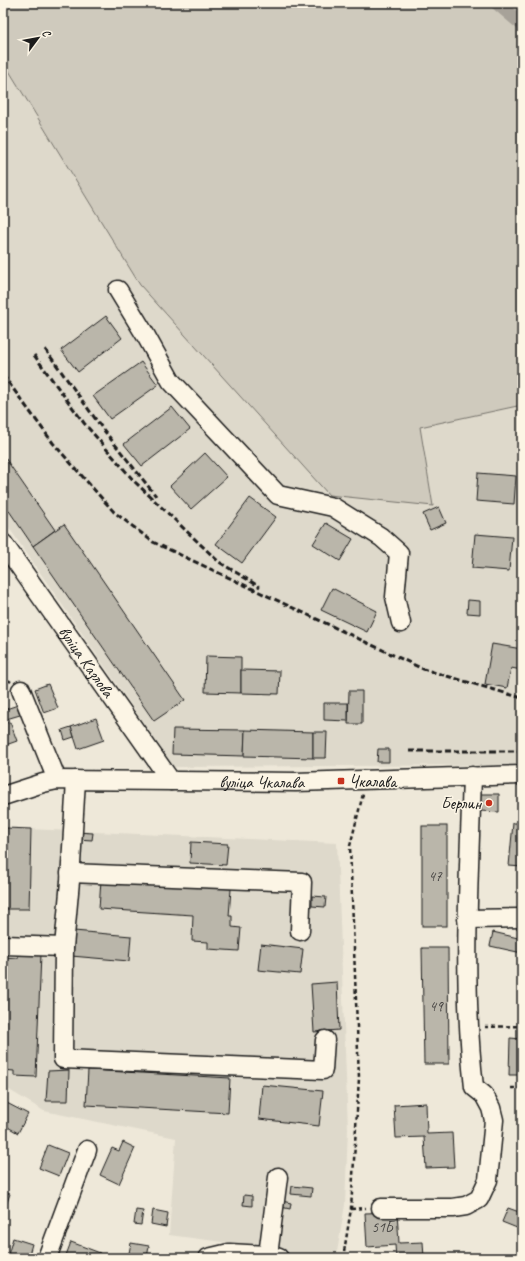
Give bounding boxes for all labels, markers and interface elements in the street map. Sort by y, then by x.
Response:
north arrow [18,18,58,58]
text: С [39,27,55,40]
street label: вуліца Казлова [54,622,119,703]
street label: вуліца Чкалава [219,771,306,793]
place label: Чкалава [349,771,398,792]
marker: Чкалава [336,776,346,786]
place label: Берлин [441,793,483,814]
marker: Берлин [484,798,494,808]
house number: 47 [428,867,443,886]
house number: 49 [429,997,444,1016]
house number: 51Б [371,1218,395,1237]

